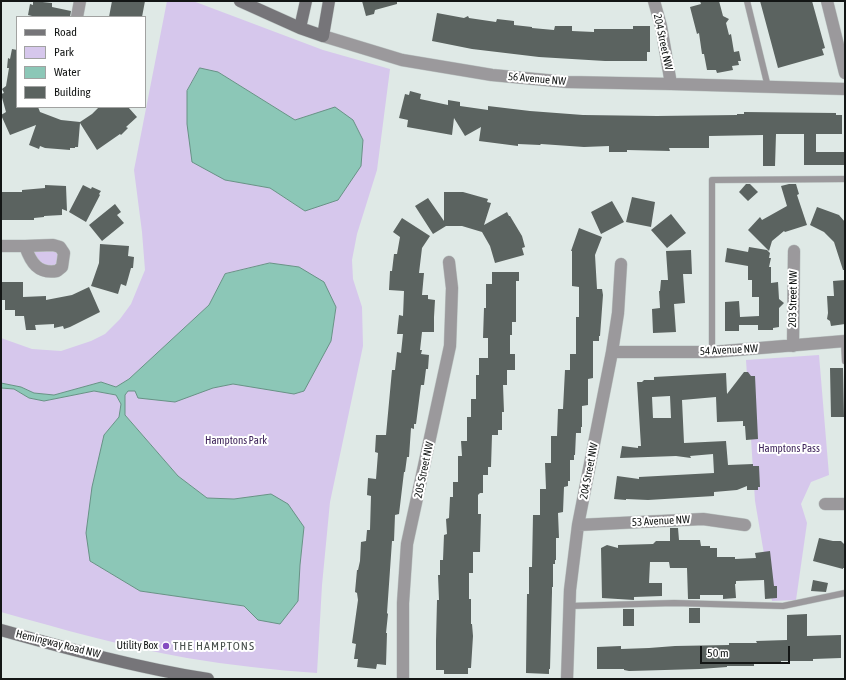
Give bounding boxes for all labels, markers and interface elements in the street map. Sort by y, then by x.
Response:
street label: 204 Street NW [651,13,675,71]
legend [16,16,146,108]
text: Road [54,25,77,39]
text: Park [54,45,74,59]
text: Water [54,65,80,79]
street label: 56 Avenue NW [507,70,567,88]
text: Building [54,85,91,99]
street label: 203 Street NW [786,270,800,328]
street label: 54 Avenue NW [700,342,758,358]
park label: Hamptons Park [205,434,267,448]
street label: 205 Street NW [412,441,436,499]
street label: 204 Street NW [577,442,601,500]
park label: Hamptons Pass [758,442,820,456]
street label: 53 Avenue NW [632,513,690,529]
street label: Hemingway Road NW [14,627,102,661]
scale bar [702,638,792,664]
place label: Utility Box [116,639,158,653]
district label: THE HAMPTONS [173,639,255,653]
marker: Utility Box [161,641,171,651]
text: 50 m [707,646,729,660]

